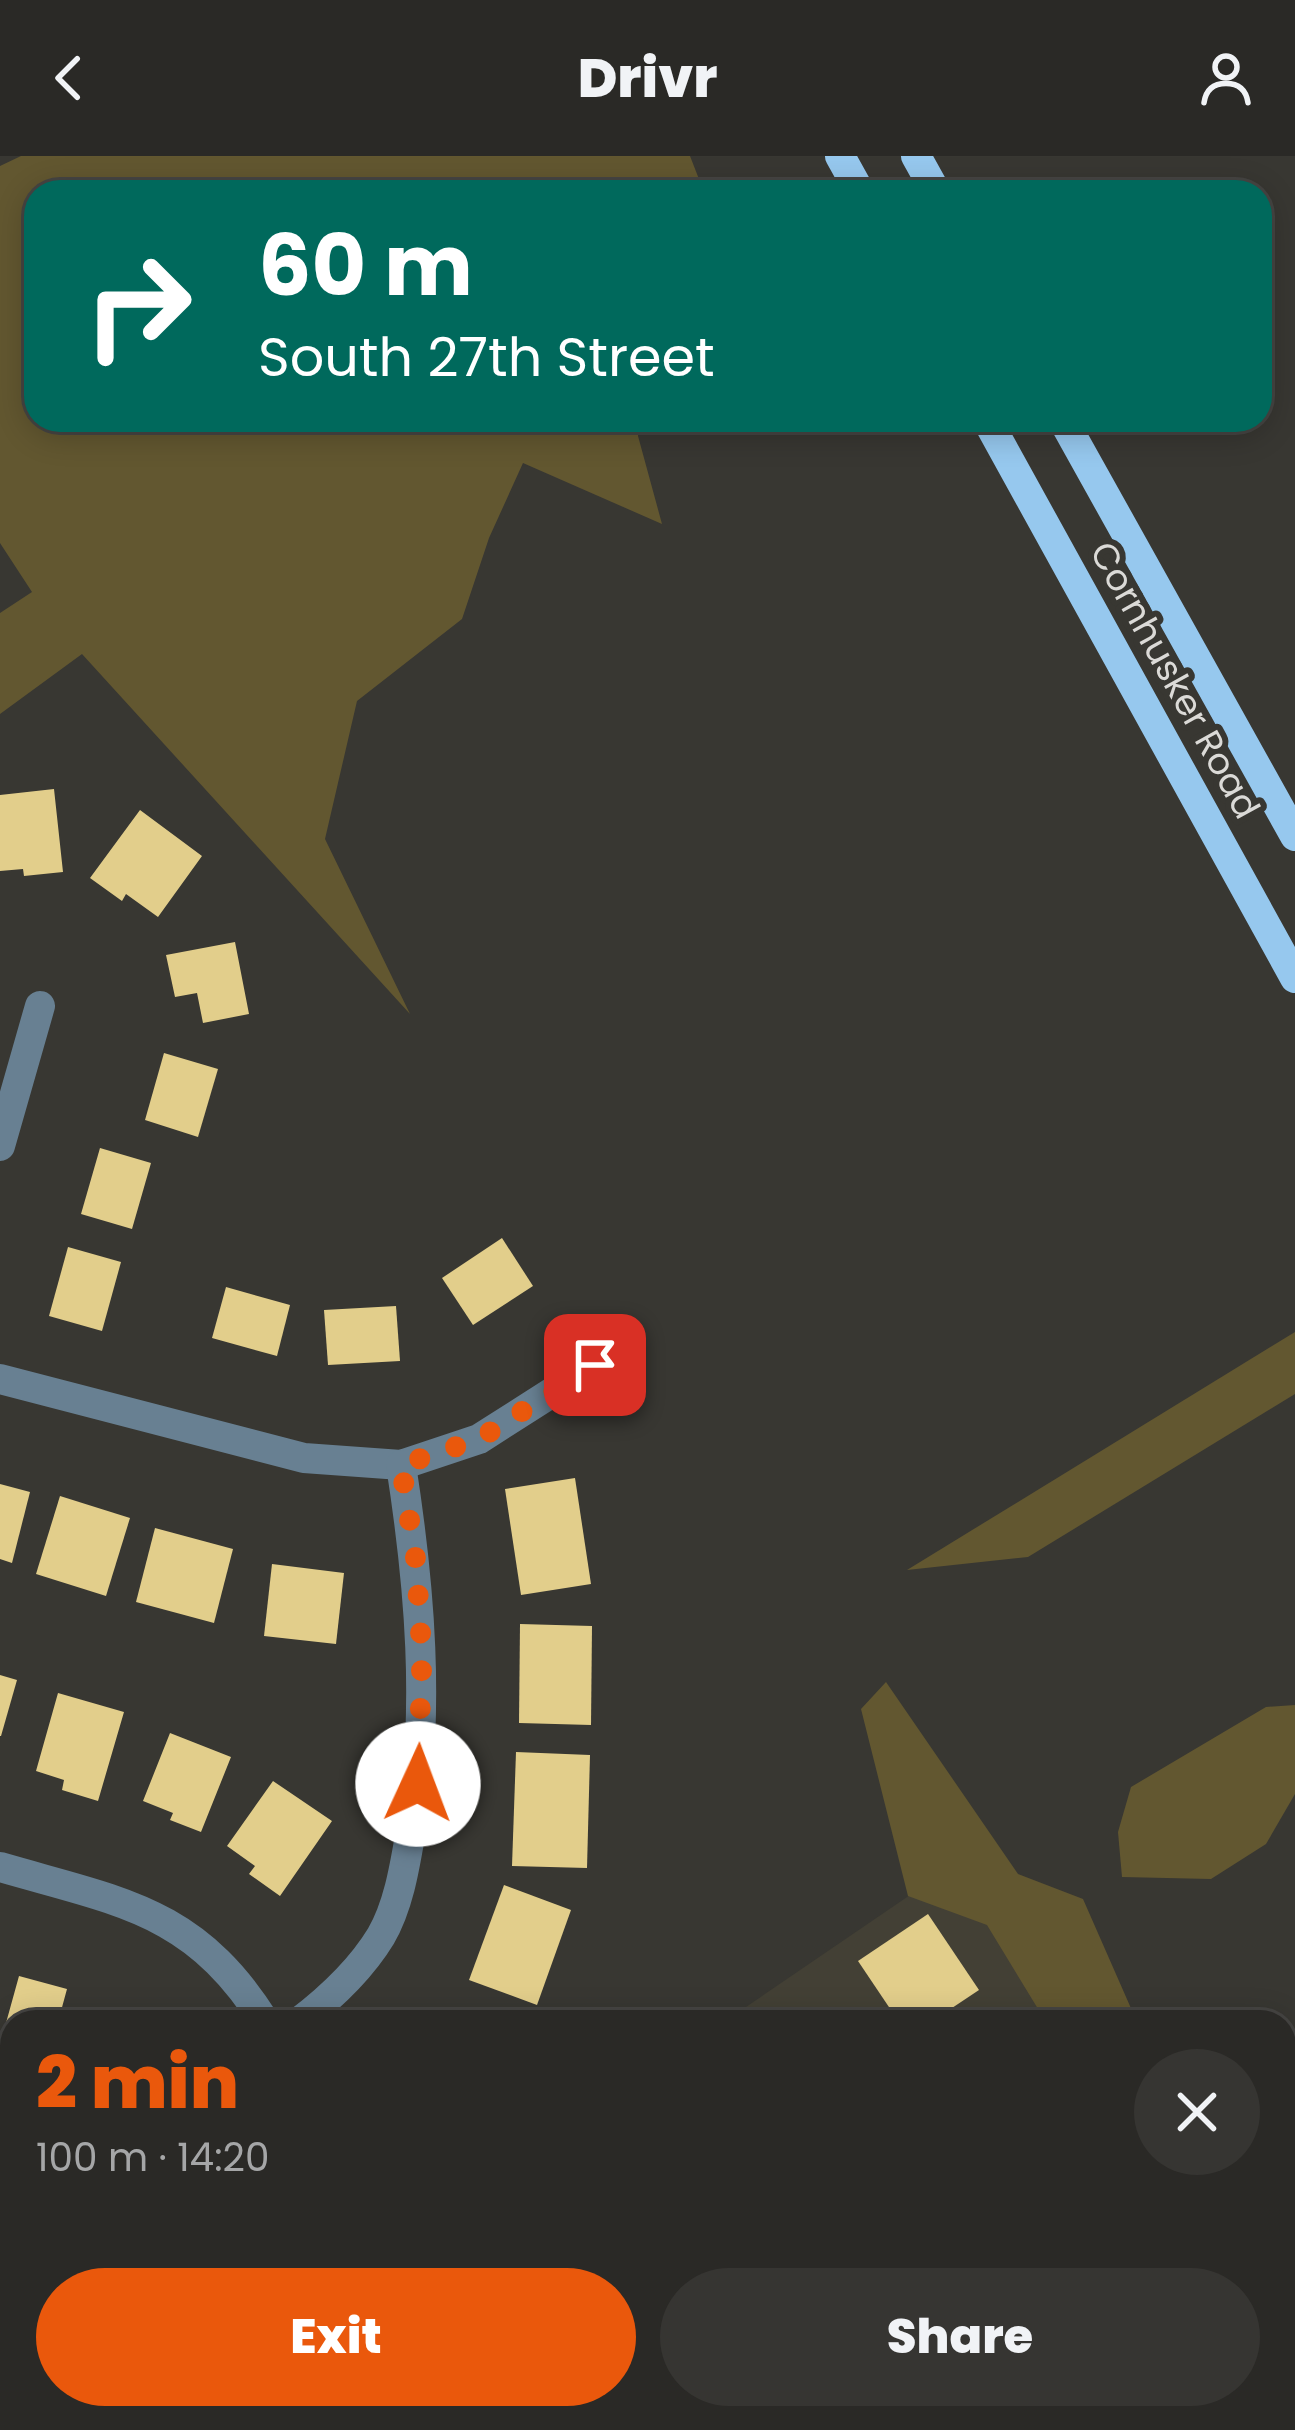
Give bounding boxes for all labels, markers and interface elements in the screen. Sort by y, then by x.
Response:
text: Drivr [578,40,717,116]
icon: back [36,45,102,111]
icon: person [1193,45,1259,111]
text: 60 m [258,207,473,324]
icon: right [60,228,216,384]
text: South 27th Street [258,319,715,395]
street label: Cornhusker Road [1078,532,1272,828]
pin [544,1314,646,1416]
icon: arrive [562,1332,628,1398]
position arrow [355,1721,481,1847]
text: 2 min [36,2032,239,2133]
button: close [1134,2049,1260,2175]
text: 100 m · 14:20 [36,2130,269,2185]
button: Exit [36,2268,636,2406]
button: Share [660,2268,1260,2406]

